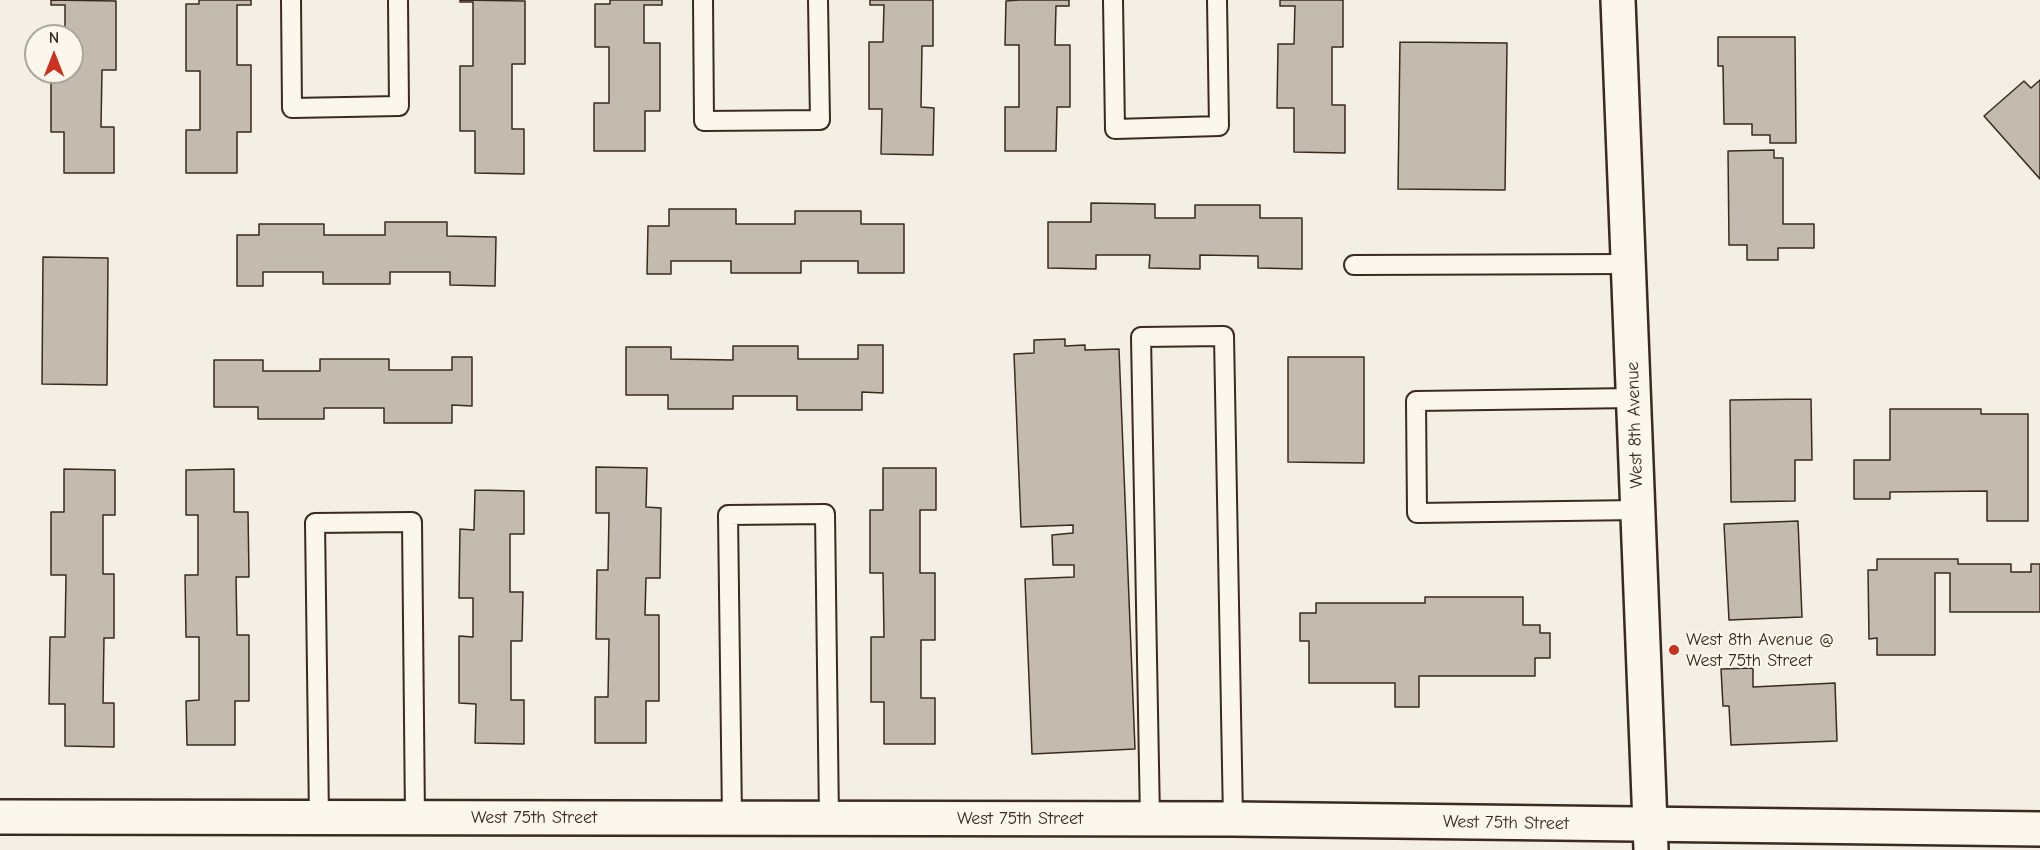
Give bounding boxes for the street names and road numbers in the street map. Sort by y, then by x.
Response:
street label: West 8th Avenue [1622,361,1648,489]
street label: West 75th Street [471,807,597,829]
street label: West 75th Street [957,808,1083,830]
street label: West 75th Street [1443,811,1569,835]

